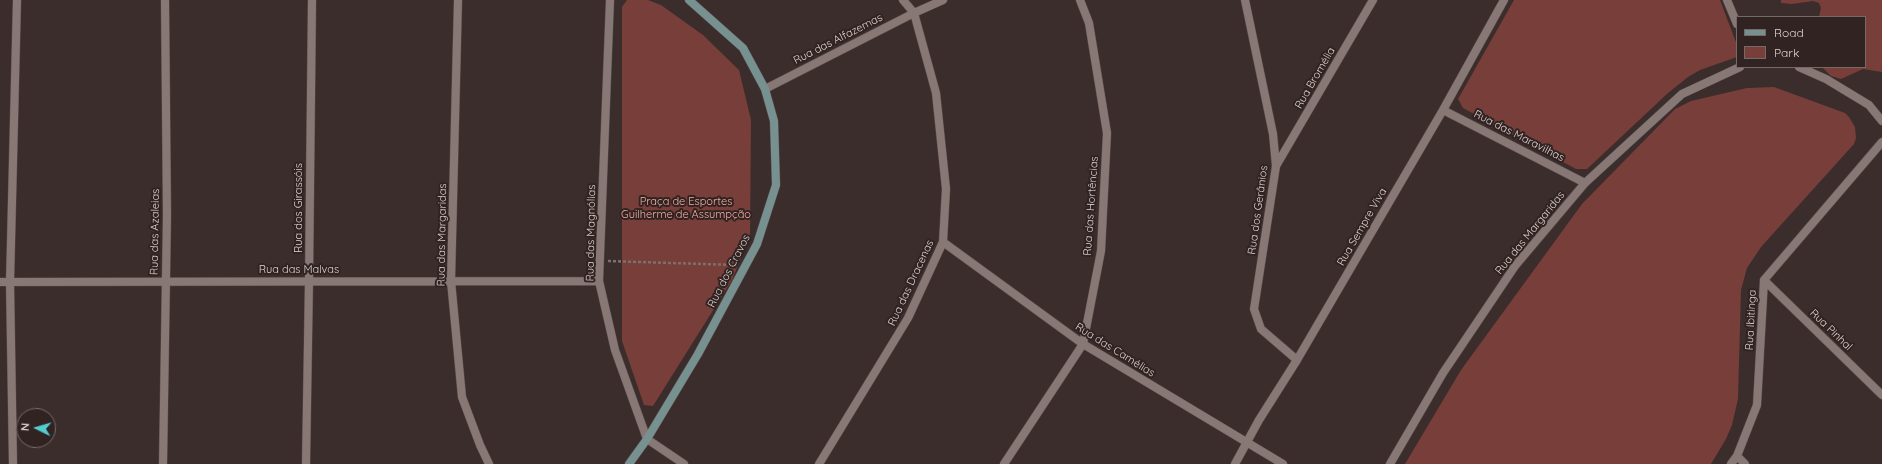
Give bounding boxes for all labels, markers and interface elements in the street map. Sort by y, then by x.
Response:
street label: Rua das Alfazemas [791,11,885,67]
legend [1736,16,1866,68]
text: Road [1774,25,1804,40]
street label: Rua Bromélia [1292,45,1338,111]
text: Park [1774,45,1799,60]
street label: Rua das Maravilhas [1472,107,1566,165]
street label: Rua das Hortências [1081,156,1101,256]
street label: Rua dos Girassóis [292,163,306,253]
street label: Rua dos Gerânios [1245,165,1271,255]
street label: Rua das Margaridas [435,183,449,287]
street label: Rua das Magnólias [584,184,598,282]
street label: Rua Sempre Viva [1334,186,1390,268]
street label: Rua das Azaleias [148,189,162,275]
street label: Rua das Margaridas [1492,189,1568,277]
park label: Praça de Esportes Guilherme de Assumpção [621,195,751,221]
street label: Rua dos Cravos [705,232,753,310]
street label: Rua das Dracenas [885,238,937,328]
street label: Rua das Malvas [259,263,339,277]
street label: Rua Ibitinga [1743,289,1759,351]
street label: Rua Pinhal [1807,307,1855,353]
street label: Rua das Camélias [1073,320,1157,380]
north arrow [16,408,56,448]
text: N [18,422,32,432]

